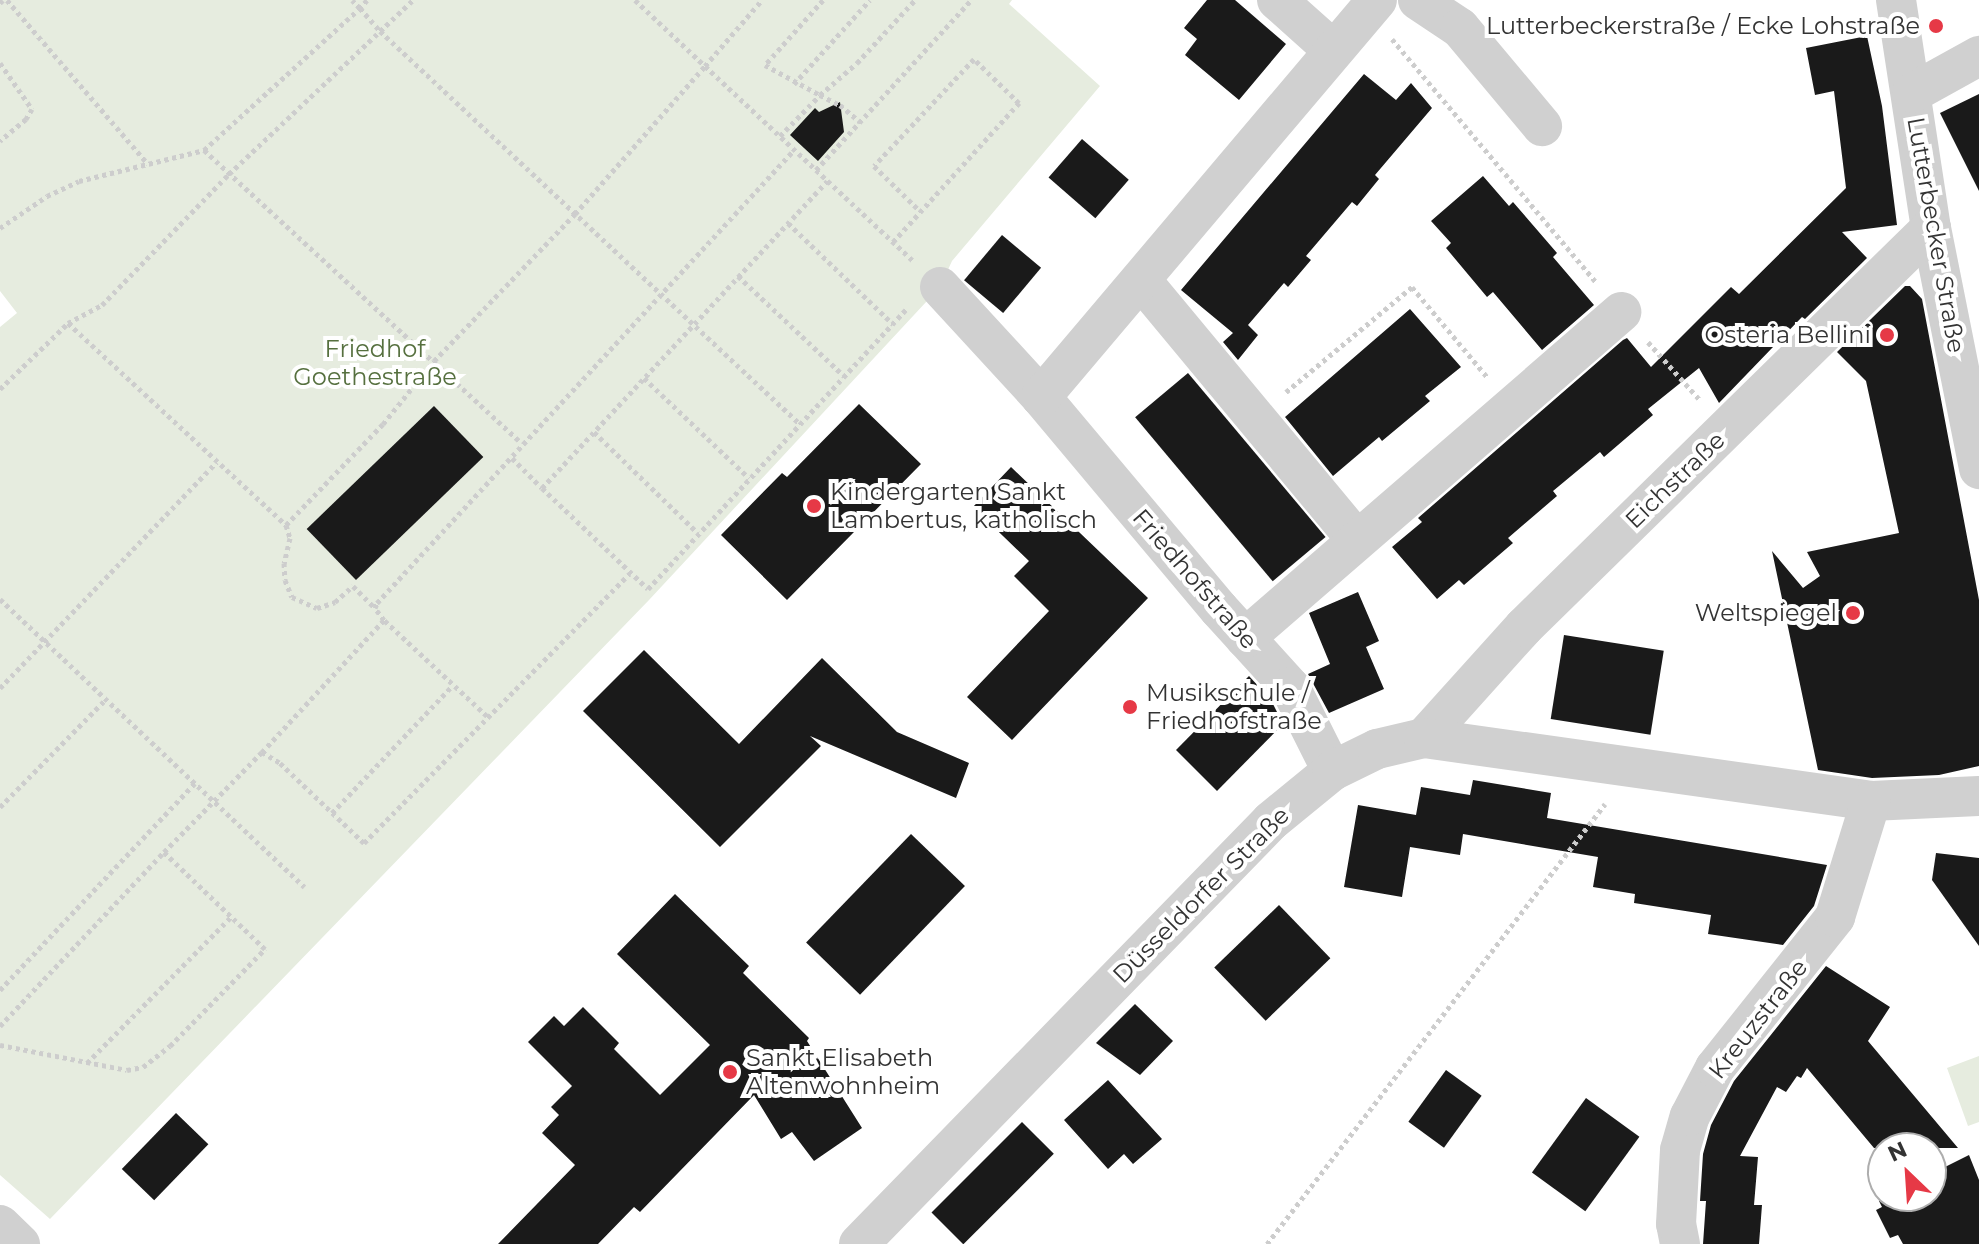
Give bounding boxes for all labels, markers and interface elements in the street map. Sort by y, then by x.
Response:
place label: Lutterbeckerstraße / Ecke Lohstraße [1486,12,1920,40]
marker: Lutterbeckerstraße / Ecke Lohstraße [1927,17,1945,35]
street label: Lutterbecker Straße [1901,115,1971,355]
place label: Osteria Bellini [1704,321,1871,349]
marker: Osteria Bellini [1878,326,1896,344]
park label: Friedhof Goethestraße [293,335,457,391]
street label: Eichstraße [1619,426,1731,534]
place label: Kindergarten Sankt Lambertus, katholisch [830,478,1097,534]
marker: Kindergarten Sankt Lambertus, katholisch [805,497,823,515]
street label: Friedhofstraße [1126,503,1264,655]
place label: Weltspiegel [1695,599,1837,627]
marker: Weltspiegel [1844,604,1862,622]
place label: Musikschule / Friedhofstraße [1146,679,1322,735]
marker: Musikschule / Friedhofstraße [1121,698,1139,716]
street label: Düsseldorfer Straße [1107,801,1295,989]
street label: Kreuzstraße [1702,953,1814,1085]
place label: Sankt Elisabeth Altenwohnheim [746,1044,940,1100]
marker: Sankt Elisabeth Altenwohnheim [721,1063,739,1081]
north arrow [1867,1132,1947,1212]
text: N [1884,1136,1911,1168]

